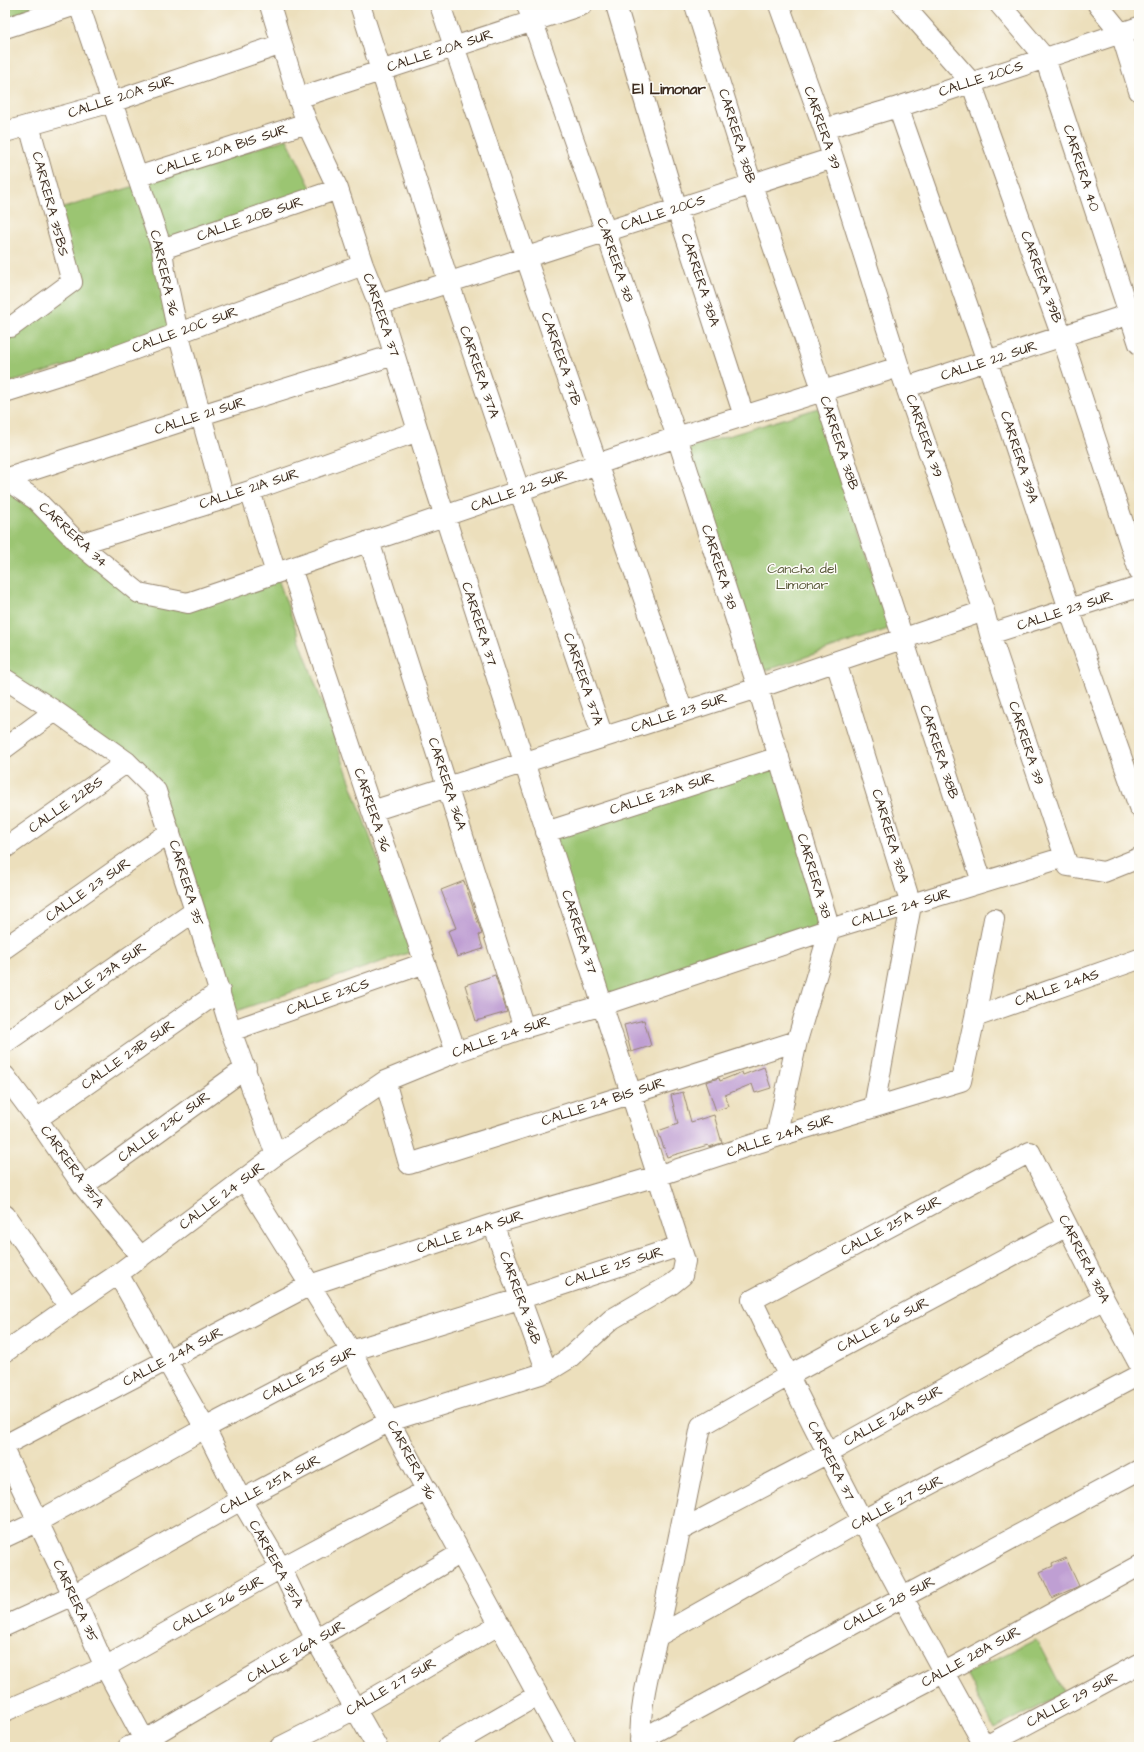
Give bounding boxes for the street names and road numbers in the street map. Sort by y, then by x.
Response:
street label: CALLE 20A SUR [384,24,496,78]
street label: CALLE 20CS [936,56,1026,102]
street label: CALLE 20A SUR [65,70,177,124]
street label: CARRERA 39 [798,84,846,172]
street label: CARRERA 38B [713,86,761,186]
street label: CALLE 20A BIS SUR [154,119,290,181]
street label: CARRERA 40 [1058,122,1104,214]
street label: CARRERA 35BS [26,149,74,259]
street label: CALLE 20CS [618,190,708,236]
street label: CALLE 20B SUR [194,191,306,247]
street label: CARRERA 38 [591,215,639,305]
street label: CARRERA 36 [144,228,184,318]
street label: CARRERA 39B [1015,228,1067,326]
street label: CARRERA 38A [676,231,724,329]
street label: CARRERA 37 [357,270,405,360]
street label: CALLE 20C SUR [129,302,241,358]
street label: CARRERA 37B [536,310,586,408]
street label: CARRERA 37A [454,323,504,421]
street label: CALLE 22 SUR [938,336,1040,386]
street label: CALLE 21 SUR [152,392,248,440]
street label: CARRERA 39 [900,392,948,480]
street label: CARRERA 38B [814,393,864,493]
street label: CARRERA 39A [995,408,1043,506]
street label: CALLE 21A SUR [197,464,301,514]
street label: CALLE 22 SUR [468,465,570,517]
street label: CARRERA 34 [34,498,112,573]
street label: CARRERA 38 [696,522,742,612]
street label: CARRERA 37 [456,579,502,669]
street label: CALLE 23 SUR [1014,586,1116,636]
street label: CARRERA 37A [558,630,608,728]
street label: CALLE 23 SUR [628,688,730,738]
street label: CARRERA 39 [1003,699,1049,787]
street label: CARRERA 38B [914,702,964,802]
street label: CARRERA 36A [423,735,471,833]
street label: CARRERA 36 [348,765,396,855]
street label: CALLE 23A SUR [607,768,717,820]
street label: CALLE 22BS [25,772,107,838]
street label: CARRERA 38A [866,787,914,885]
street label: CARRERA 38 [792,831,836,921]
street label: CARRERA 35 [163,838,209,928]
street label: CALLE 23 SUR [41,853,135,927]
street label: CALLE 24 SUR [849,884,953,932]
street label: CARRERA 37 [556,887,602,977]
street label: CALLE 23A SUR [50,938,150,1016]
street label: CALLE 24AS [1012,964,1102,1012]
street label: CALLE 23CS [284,974,372,1020]
street label: CALLE 24 SUR [449,1011,553,1063]
street label: CALLE 23B SUR [77,1015,179,1095]
street label: CALLE 24 BIS SUR [539,1073,667,1131]
street label: CALLE 23C SUR [114,1087,214,1167]
street label: CALLE 24A SUR [724,1109,836,1163]
street label: CARRERA 35A [35,1122,109,1212]
street label: CALLE 24 SUR [175,1157,269,1235]
street label: CALLE 25A SUR [837,1191,945,1261]
street label: CALLE 24A SUR [414,1205,526,1259]
street label: CARRERA 38A [1053,1211,1115,1307]
street label: CALLE 25 SUR [562,1242,666,1292]
street label: CARRERA 36B [494,1249,546,1347]
street label: CALLE 26 SUR [834,1292,932,1358]
street label: CALLE 24A SUR [119,1322,227,1392]
street label: CALLE 25 SUR [259,1342,359,1406]
street label: CALLE 26A SUR [840,1380,946,1451]
street label: CARRERA 36 [382,1417,440,1504]
street label: CARRERA 37 [802,1418,860,1505]
street label: CALLE 25A SUR [216,1450,324,1520]
street label: CALLE 27 SUR [848,1470,946,1536]
street label: CARRERA 35A [244,1516,308,1612]
street label: CARRERA 35 [47,1557,103,1646]
street label: CALLE 26 SUR [169,1571,267,1637]
street label: CALLE 28 SUR [839,1571,939,1637]
street label: CALLE 26A SUR [243,1616,349,1688]
street label: CALLE 28A SUR [918,1621,1024,1693]
street label: CALLE 27 SUR [342,1653,440,1721]
street label: CALLE 29 SUR [1023,1668,1121,1732]

